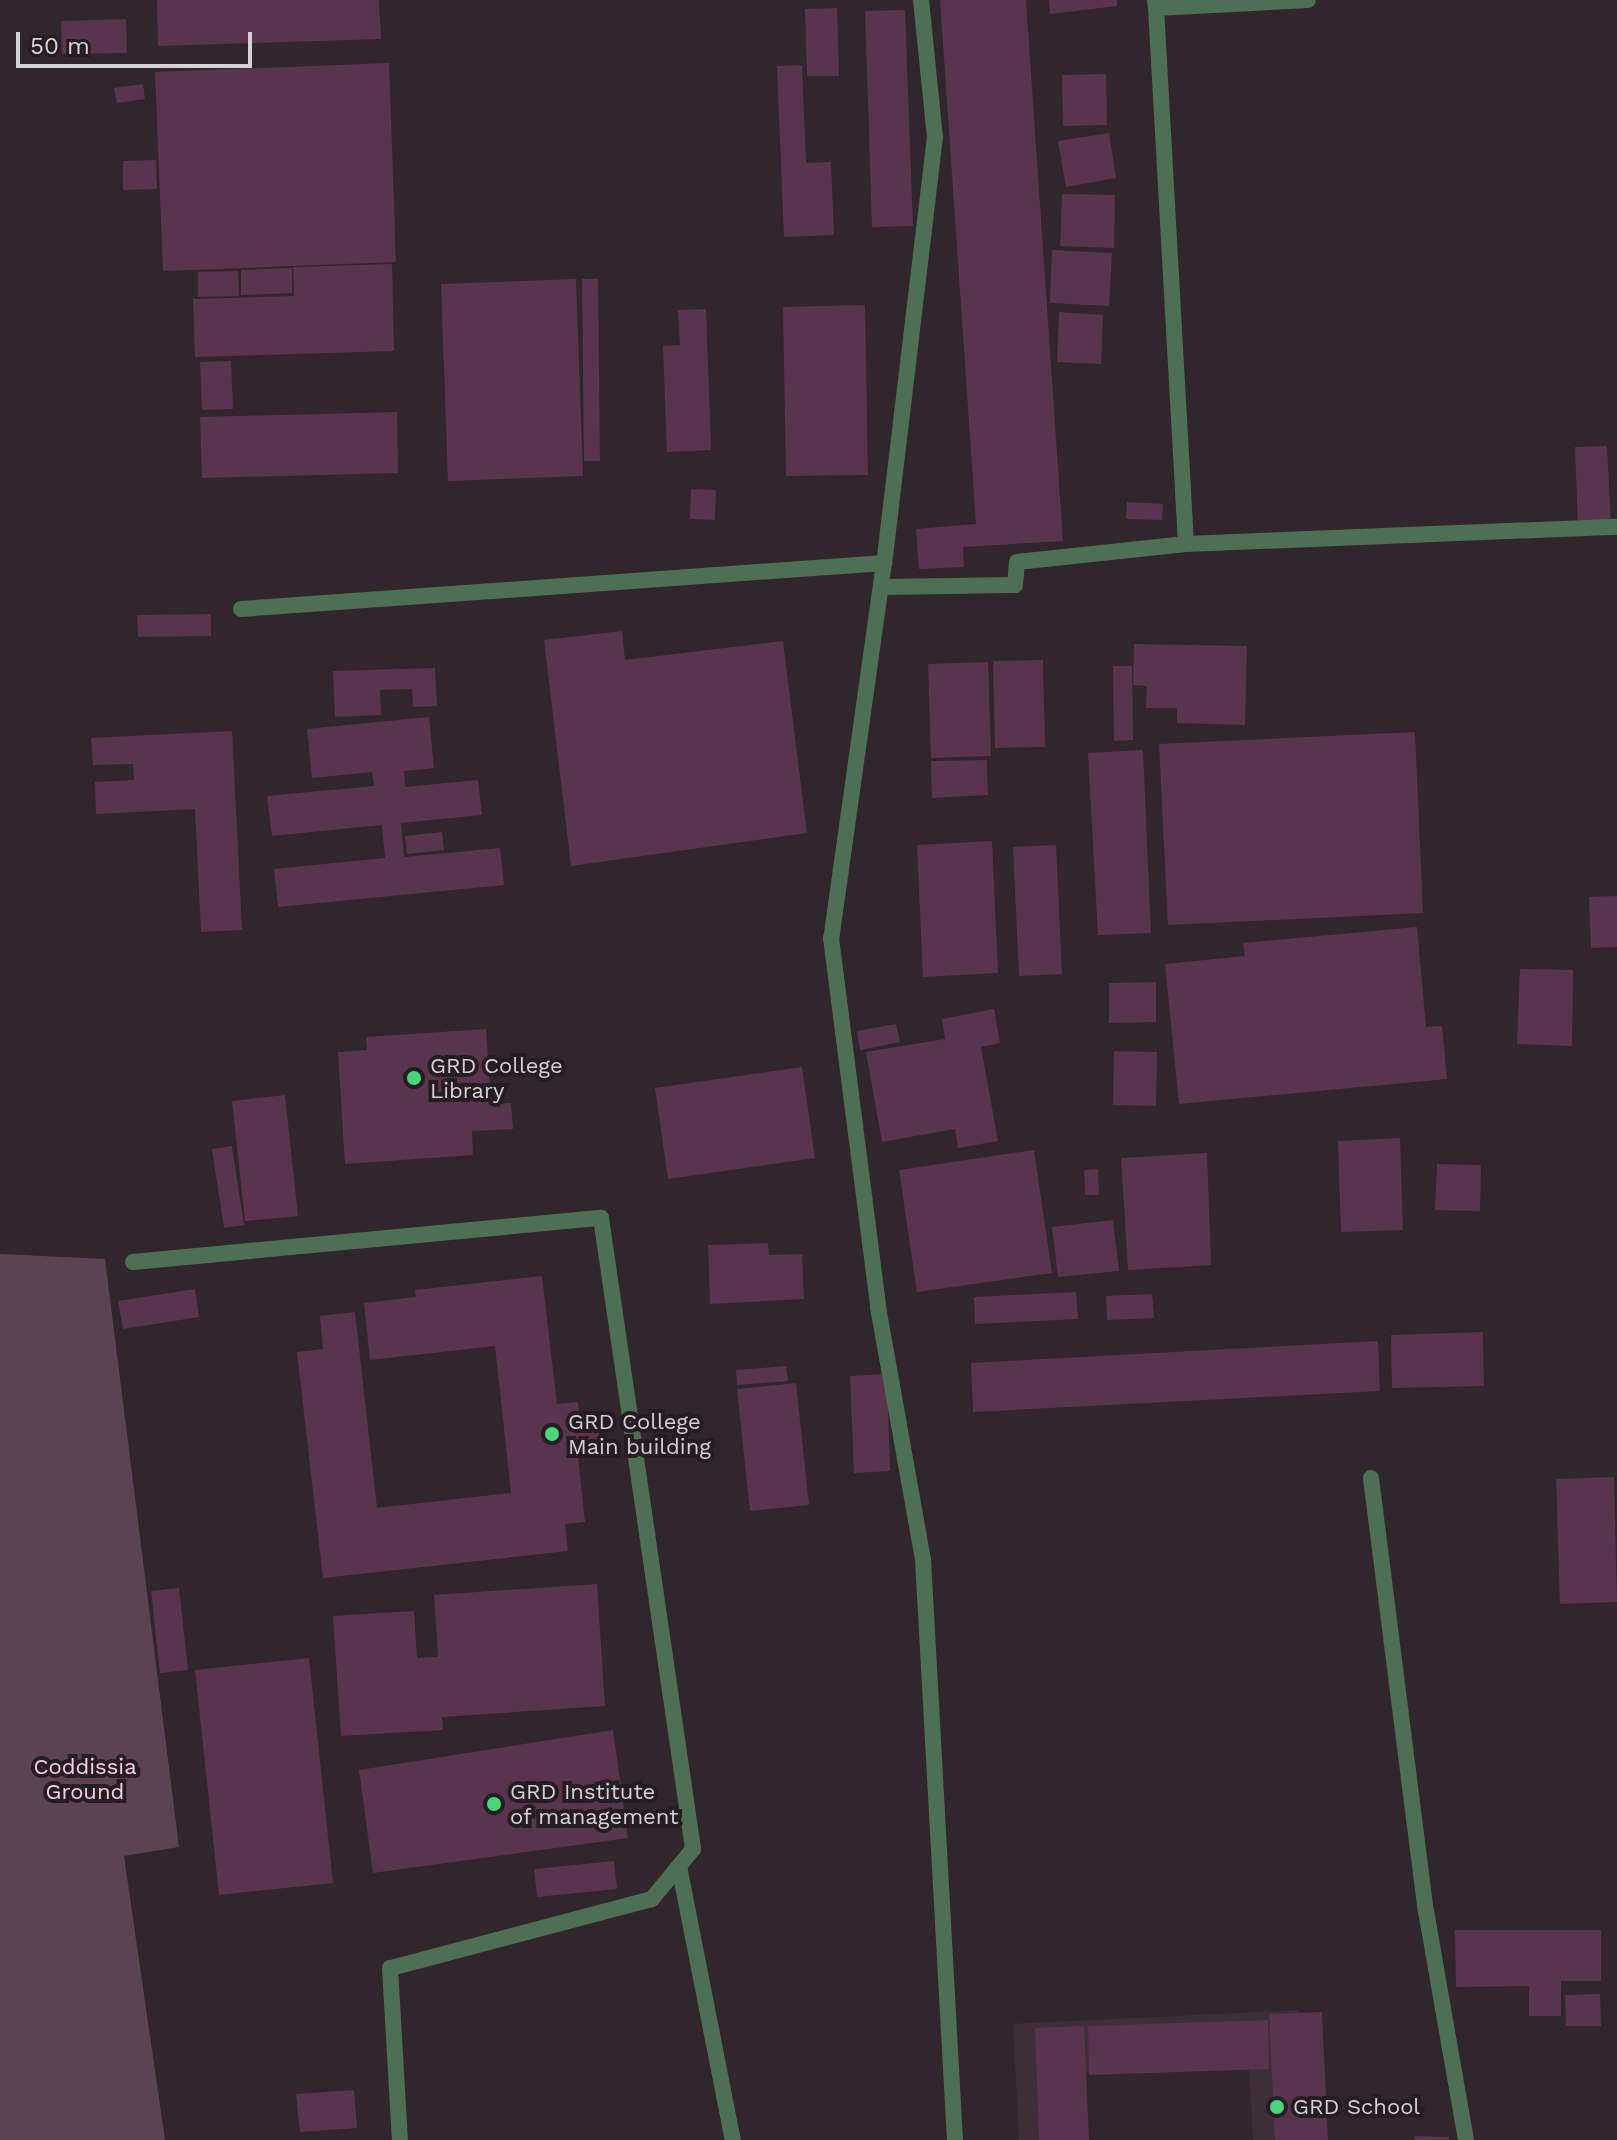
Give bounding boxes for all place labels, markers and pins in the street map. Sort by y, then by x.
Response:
place label: GRD College Library [430,1052,563,1104]
marker: GRD College Library [405,1069,423,1087]
place label: GRD College Main building [568,1408,711,1460]
marker: GRD College Main building [543,1425,561,1443]
place label: GRD Institute of management [510,1778,679,1830]
marker: GRD Institute of management [485,1795,503,1813]
place label: GRD School [1293,2094,1420,2120]
marker: GRD School [1268,2098,1286,2116]

